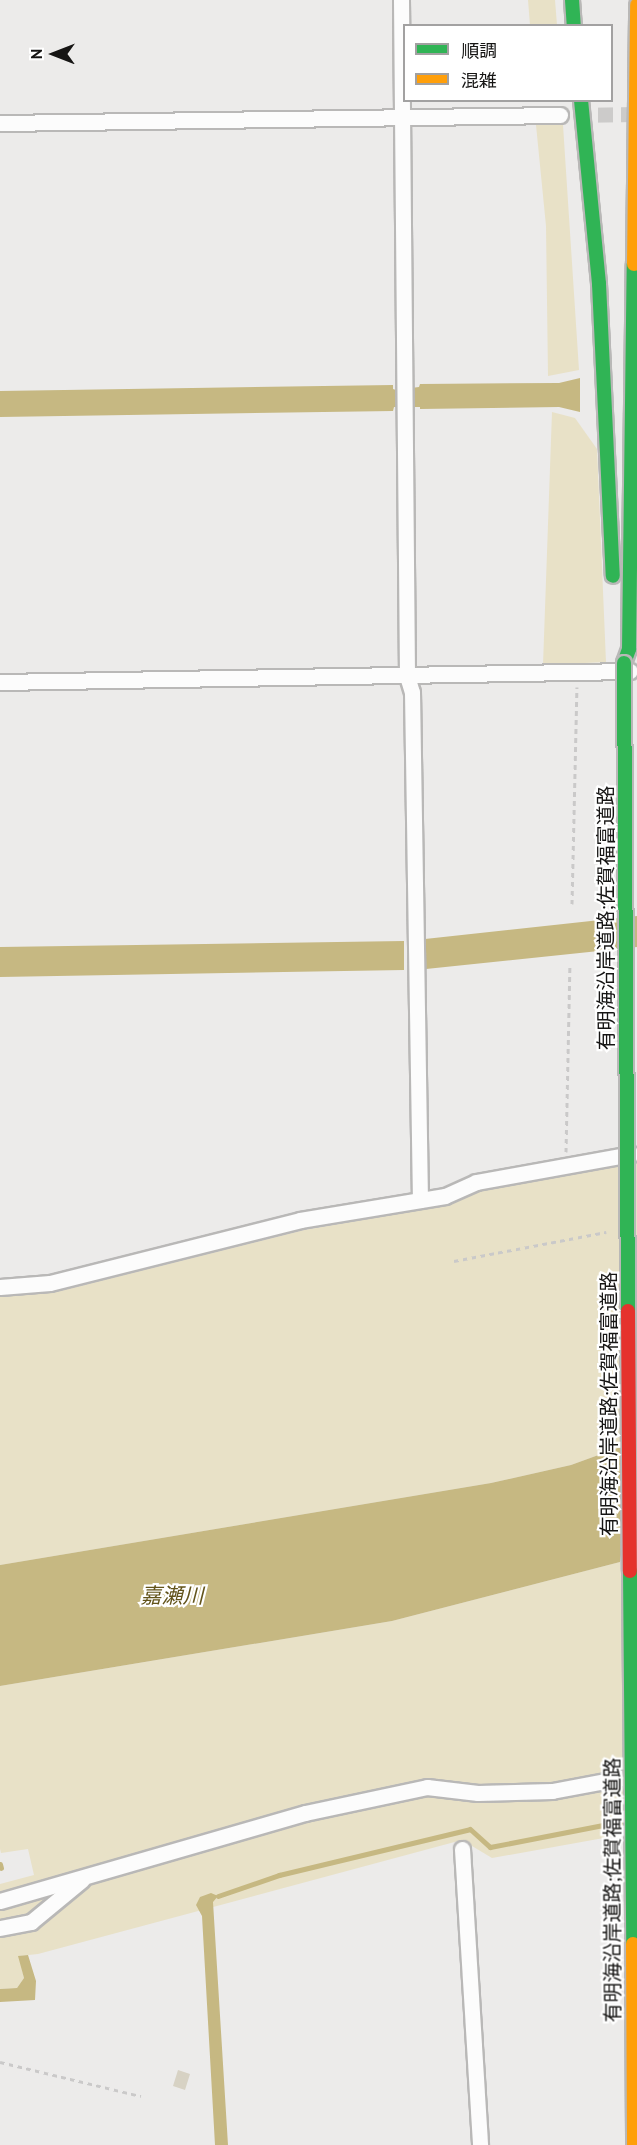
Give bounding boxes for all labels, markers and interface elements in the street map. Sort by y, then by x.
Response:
north arrow [24,24,84,84]
legend [403,24,613,102]
text: 順調 [461,39,497,62]
text: N [26,49,46,59]
text: 混雑 [461,69,497,92]
street label: 有明海沿岸道路;佐賀福富道路 [594,785,618,1051]
street label: 有明海沿岸道路;佐賀福富道路 [597,1271,621,1537]
water label: 嘉瀬川 [141,1583,203,1609]
street label: 有明海沿岸道路;佐賀福富道路 [601,1757,625,2023]

